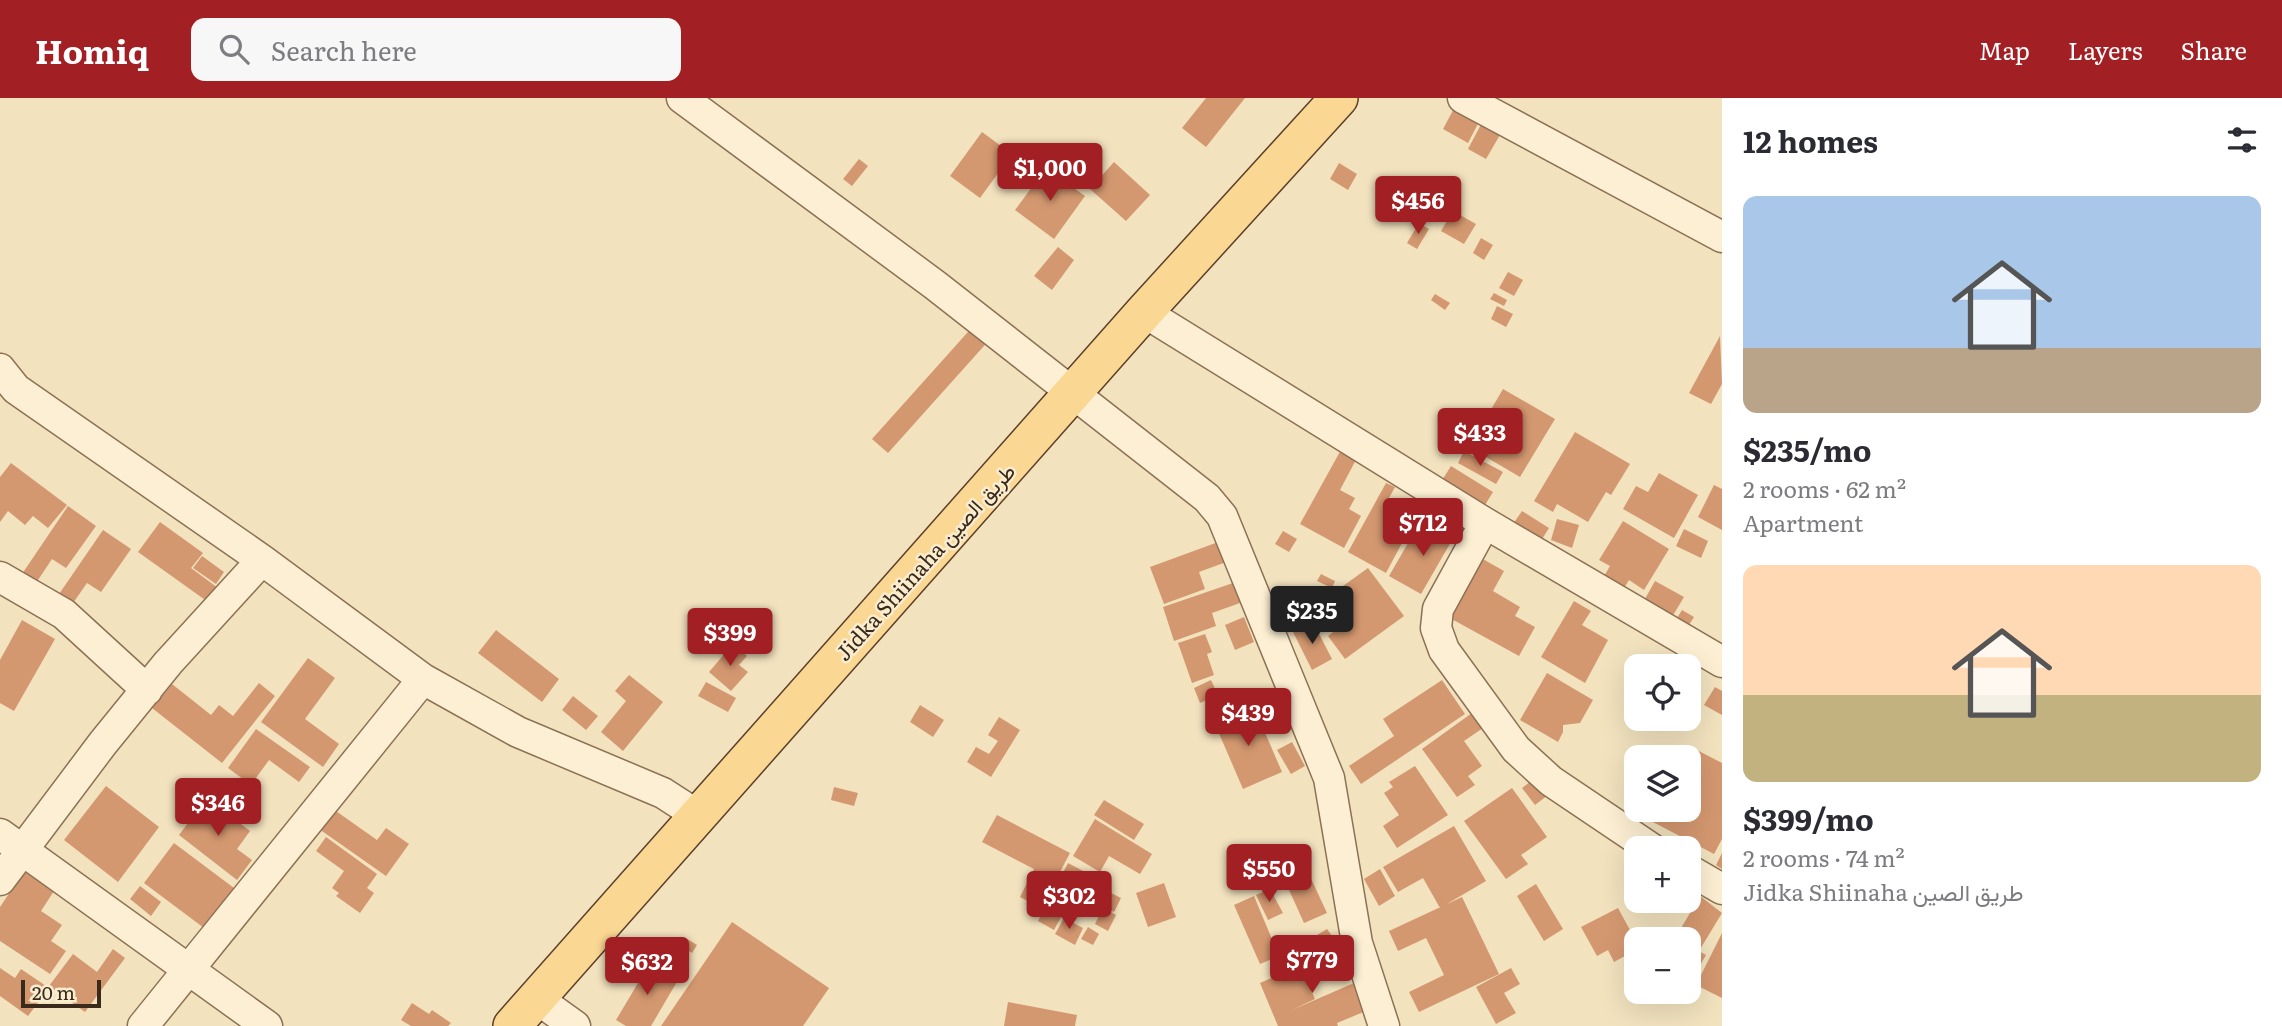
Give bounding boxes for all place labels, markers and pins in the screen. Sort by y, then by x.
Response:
pin: $1,000 [993,144,1107,203]
pin: $456 [1377,176,1459,236]
pin: $433 [1439,408,1521,468]
pin: $712 [1382,498,1464,558]
pin: $235 [1271,587,1353,646]
pin: $399 [689,608,771,668]
pin: $439 [1207,688,1289,748]
pin: $346 [177,778,259,838]
pin: $550 [1228,844,1310,904]
pin: $302 [1028,872,1110,931]
pin: $779 [1271,936,1353,995]
pin: $632 [606,937,688,997]

